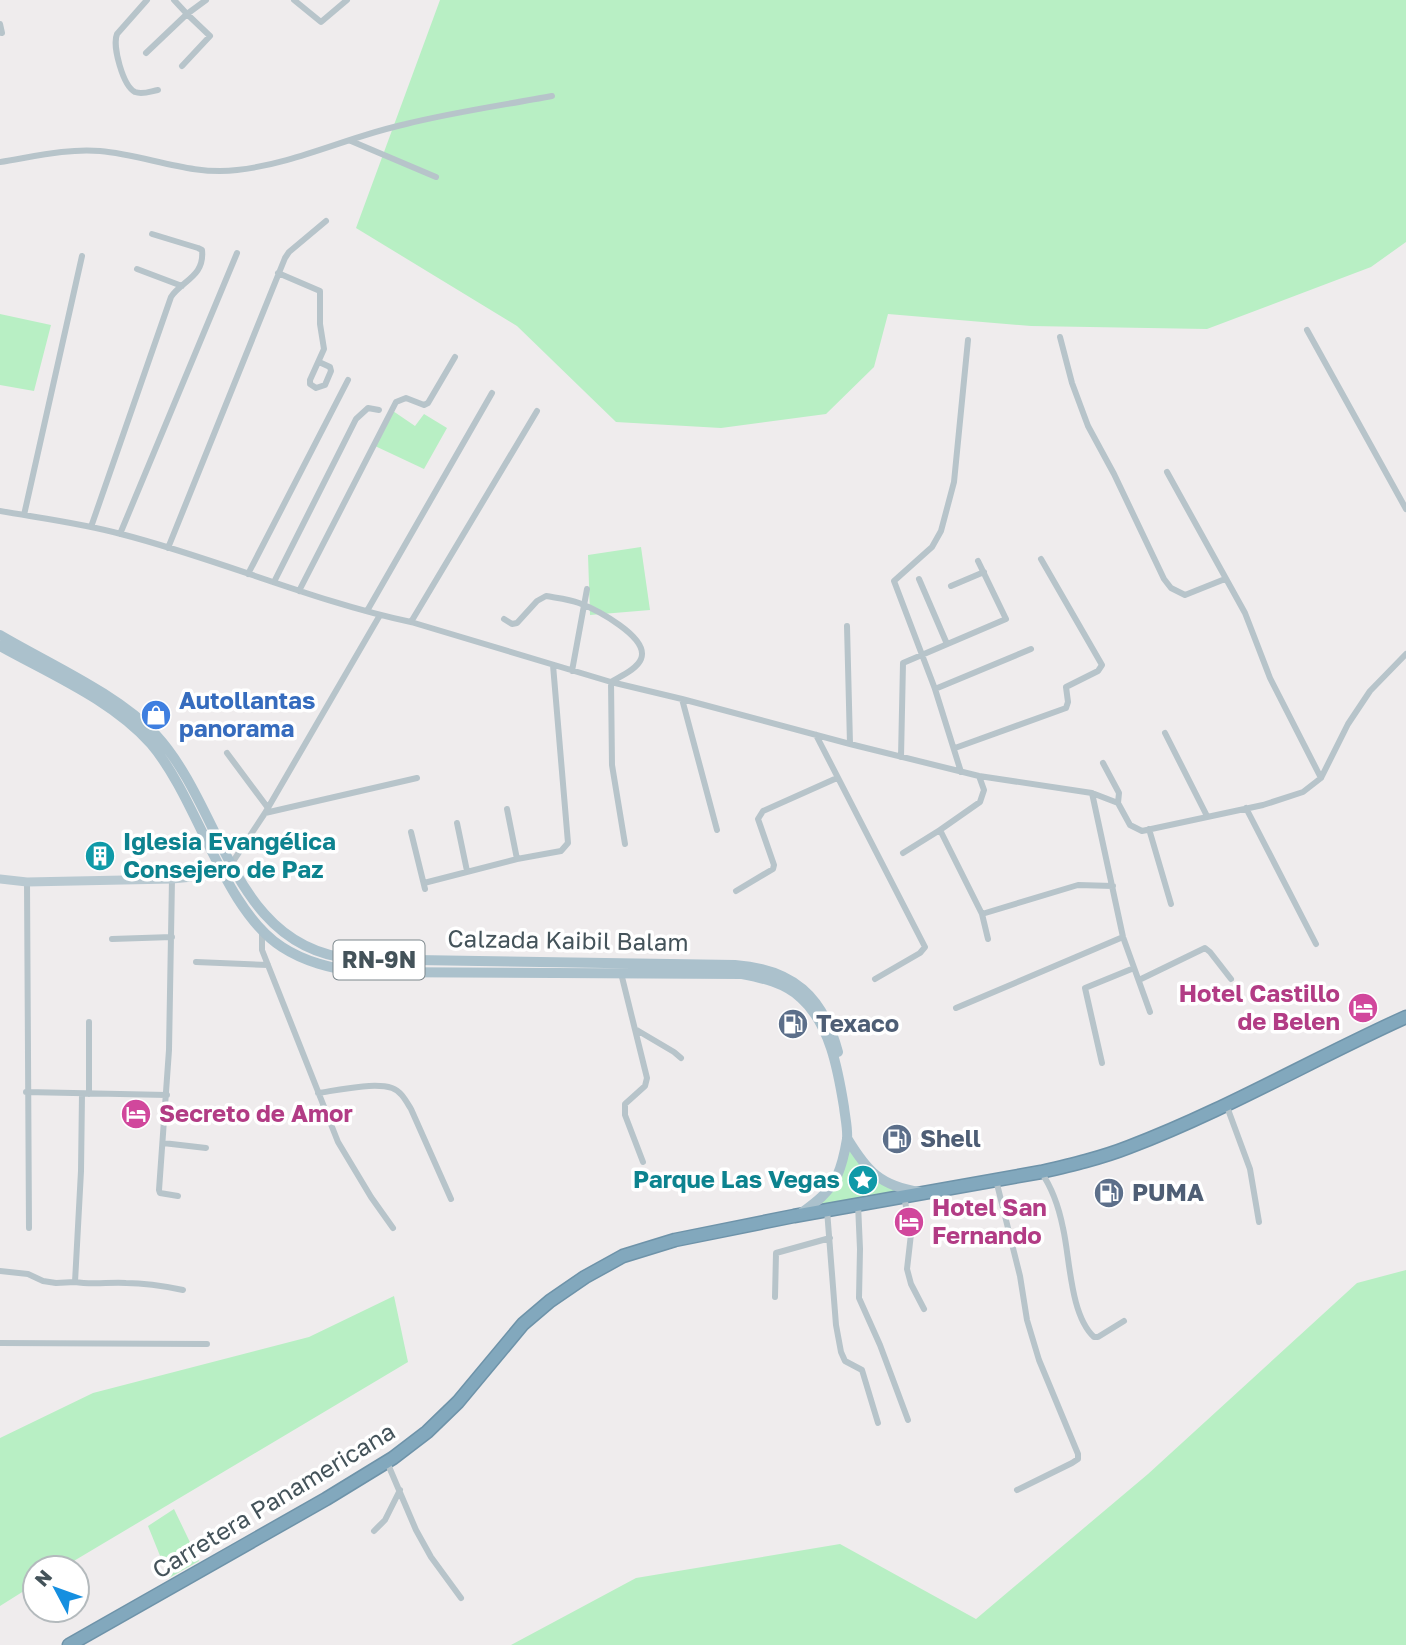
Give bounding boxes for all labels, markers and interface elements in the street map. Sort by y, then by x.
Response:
place label: Autollantas panorama [179,685,315,742]
shop icon: Autollantas panorama [139,698,173,732]
place label: Iglesia Evangélica Consejero de Paz [123,826,336,883]
building icon: Iglesia Evangélica Consejero de Paz [83,839,117,873]
street label: Calzada Kaibil Balam [447,923,689,956]
road number: RN-9N [334,940,424,979]
place label: Hotel Castillo de Belen [1179,978,1340,1035]
hotel icon: Hotel Castillo de Belen [1346,991,1380,1025]
fuel station icon: Texaco [776,1007,810,1041]
place label: Texaco [816,1008,899,1037]
hotel icon: Secreto de Amor [119,1097,153,1131]
place label: Secreto de Amor [159,1098,353,1127]
fuel station icon: Shell [880,1122,914,1156]
place label: Shell [920,1123,981,1152]
place icon: Parque Las Vegas [846,1163,880,1197]
place label: Parque Las Vegas [633,1164,840,1193]
fuel station icon: PUMA [1092,1176,1126,1210]
place label: PUMA [1132,1177,1204,1206]
place label: Hotel San Fernando [932,1192,1047,1249]
hotel icon: Hotel San Fernando [892,1205,926,1239]
street label: Carretera Panamericana [147,1416,400,1584]
north arrow [21,1554,91,1624]
text: N [29,1565,56,1591]

